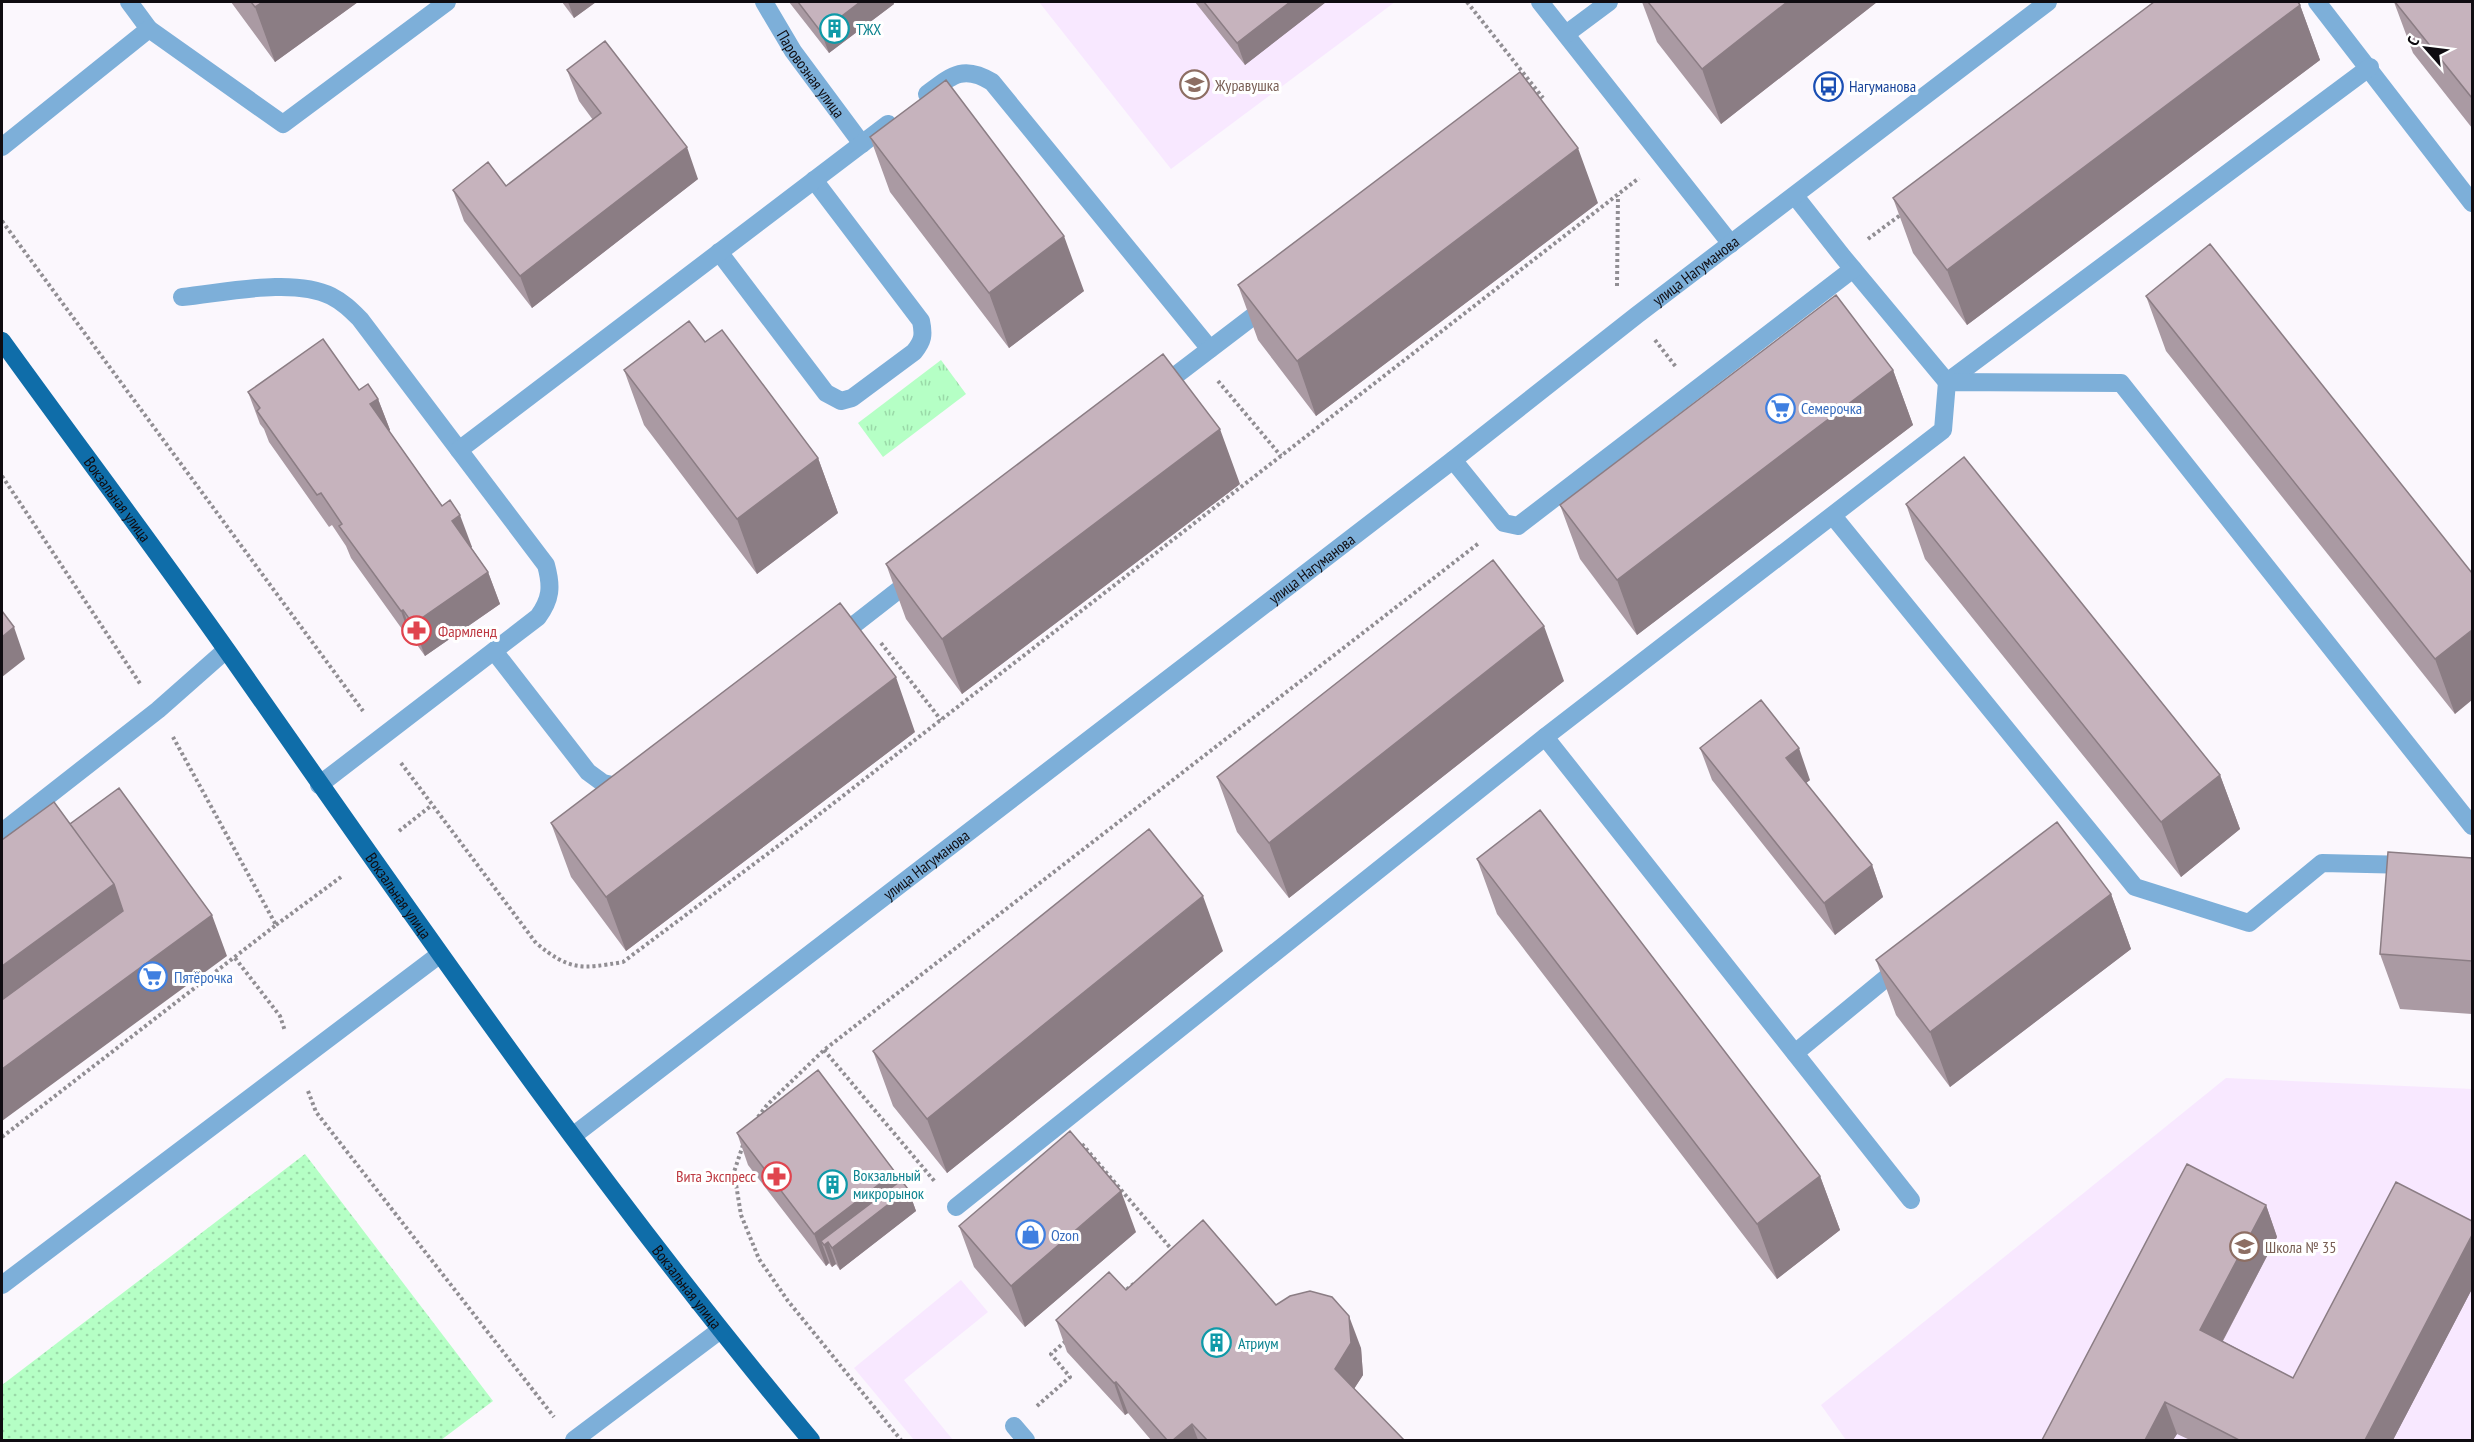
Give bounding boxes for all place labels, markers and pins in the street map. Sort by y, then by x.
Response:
building icon: ТЖХ [819,13,851,45]
place label: ТЖХ [856,19,881,39]
school or university icon: Журавушка [1178,69,1210,101]
bus stop icon: Нагуманова [1812,70,1844,102]
place label: Журавушка [1214,75,1279,95]
place label: Нагуманова [1849,76,1916,96]
supermarket icon: Семерочка [1764,392,1796,424]
place label: Семерочка [1801,398,1862,418]
pharmacy icon: Фармленд [401,615,433,647]
place label: Фармленд [438,621,497,641]
supermarket icon: Пятёрочка [137,961,169,993]
place label: Пятёрочка [174,967,233,987]
pharmacy icon: Вита Экспресс [761,1160,793,1192]
place label: Вокзальный микрорынок [853,1165,925,1203]
place label: Вита Экспресс [676,1166,756,1186]
building icon: Вокзальный микрорынок [816,1168,848,1200]
shop icon: Ozon [1014,1219,1046,1251]
place label: Ozon [1051,1225,1079,1245]
school or university icon: Школа № 35 [2228,1231,2260,1263]
place label: Школа № 35 [2265,1237,2336,1257]
building icon: Атриум [1201,1327,1233,1359]
place label: Атриум [1238,1333,1279,1353]

